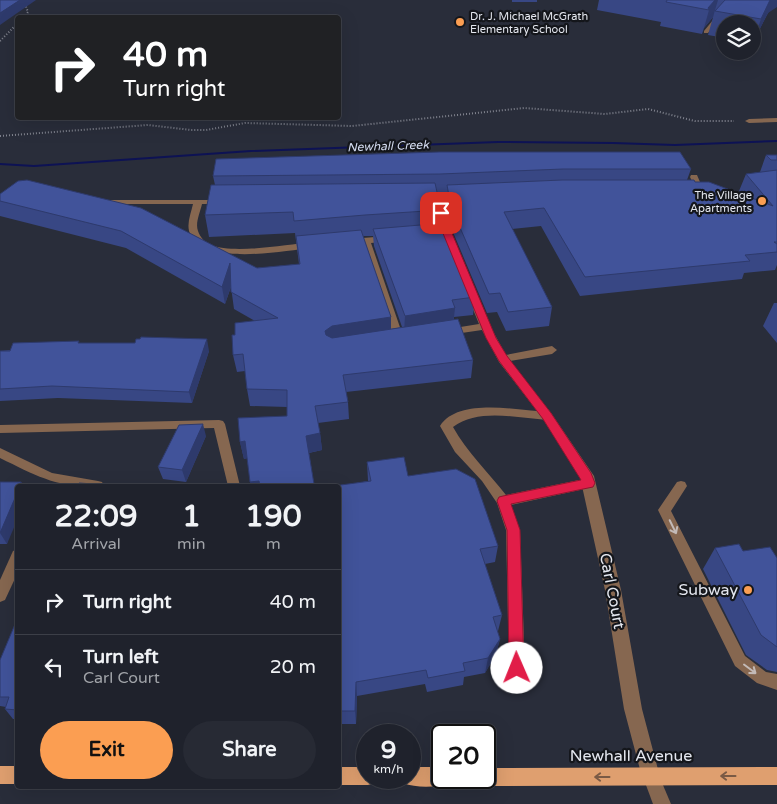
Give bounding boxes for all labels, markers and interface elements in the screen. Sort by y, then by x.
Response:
place label: Dr. J. Michael McGrath Elementary School [470,10,588,36]
map controls [716,15,761,60]
button: layers [716,15,761,60]
marker: Dr. J. Michael McGrath Elementary School [454,16,466,28]
text: 40 m [123,34,208,76]
icon: right [40,35,105,100]
text: Turn right [123,76,225,102]
water label: Newhall Creek [347,138,430,154]
place label: The Village Apartments [690,189,752,215]
pin [420,192,462,234]
marker: The Village Apartments [756,195,768,207]
icon: arrive [427,199,455,227]
text: 22:09 [54,498,138,535]
text: 1 [182,498,201,535]
text: 190 [245,498,302,535]
one-way arrow [669,519,678,534]
text: Arrival [71,534,121,554]
text: min [177,534,206,554]
text: m [266,534,281,554]
street label: Carl Court [595,551,629,631]
place label: Subway [679,580,738,600]
marker: Subway [742,584,754,596]
icon: right [40,588,68,616]
text: Turn right [83,591,171,613]
text: 40 m [270,591,316,613]
position arrow [490,641,542,693]
text: Turn left [83,646,159,668]
icon: left [40,653,68,681]
text: 20 m [270,656,316,678]
one-way arrow [743,664,757,674]
text: Carl Court [83,668,160,688]
button: Exit [40,721,173,779]
button: Share [183,721,316,779]
speed limit sign: 20 [431,724,496,789]
text: 9 [381,735,396,765]
street label: Newhall Avenue [570,746,692,766]
text: km/h [373,762,404,776]
one-way arrow [721,771,737,781]
one-way arrow [594,772,610,782]

